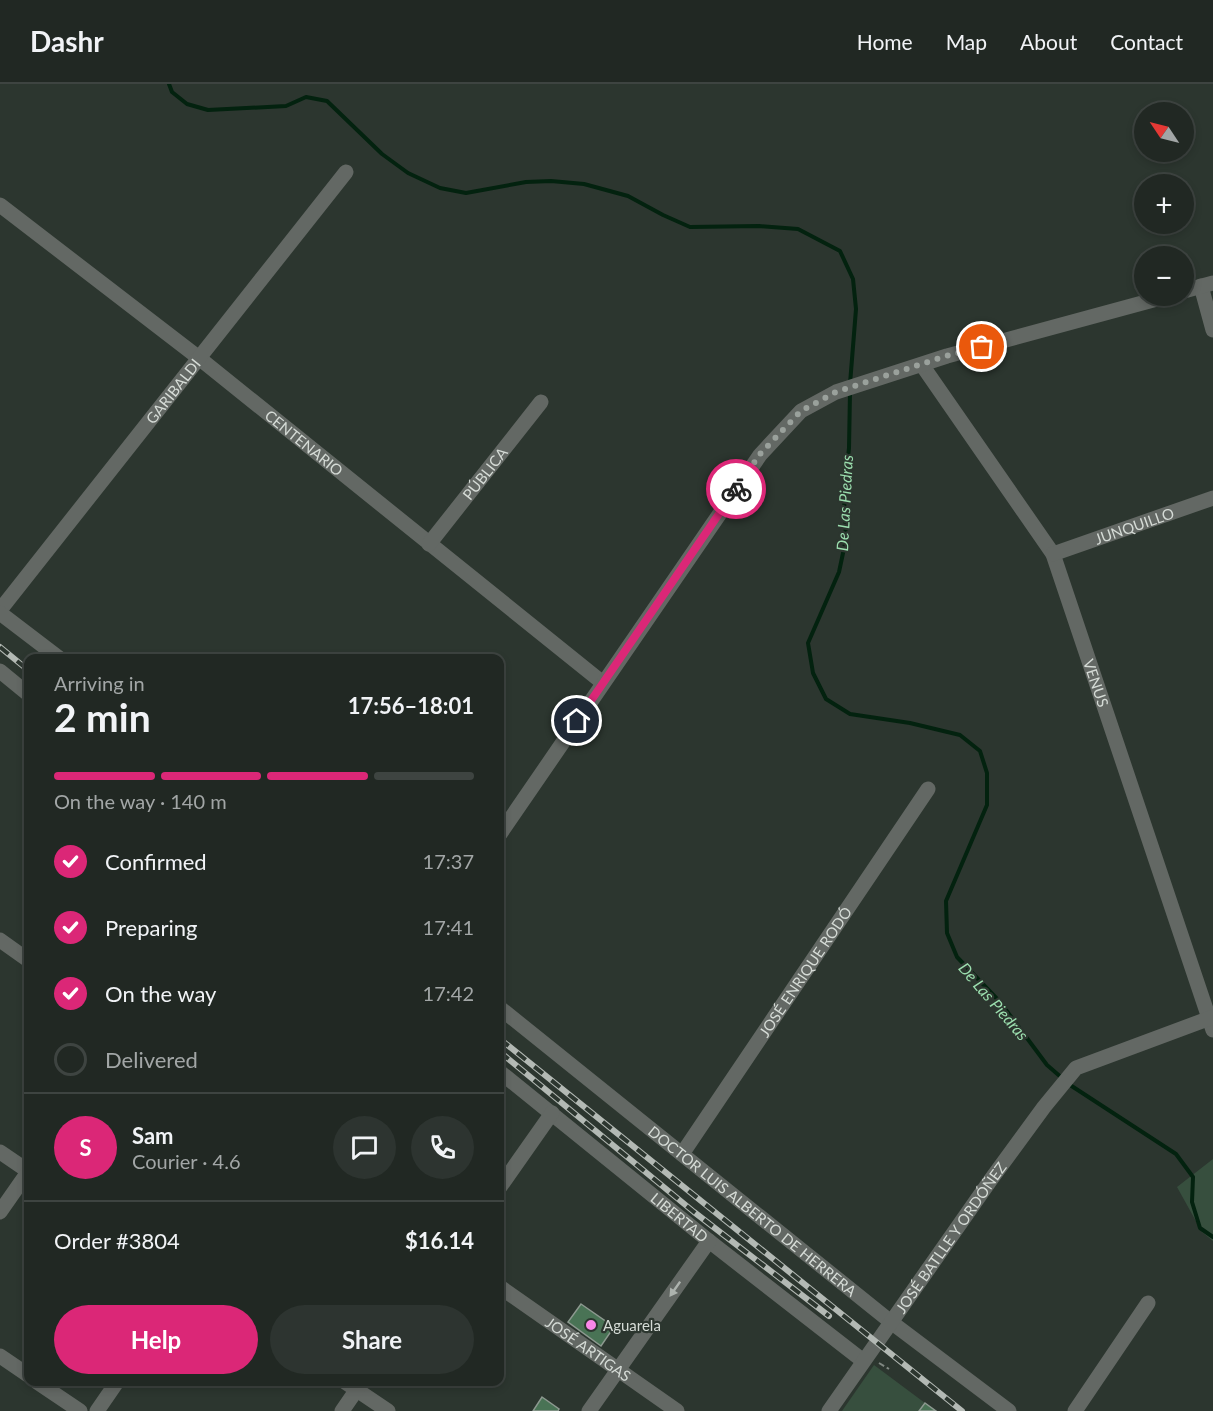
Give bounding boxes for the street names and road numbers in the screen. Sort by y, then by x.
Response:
street label: GARIBALDI [142,355,204,427]
street label: CENTENARIO [262,406,347,479]
street label: PÚBLICA [459,443,511,503]
street label: JUNQUILLO [1092,503,1176,548]
street label: VENUS [1080,657,1113,709]
street label: JOSÉ ENRIQUE RODÓ [755,903,855,1040]
street label: DOCTOR LUIS ALBERTO DE HERRERA [645,1122,861,1300]
street label: JOSÉ BATLLE Y ORDÓÑEZ [891,1158,1010,1316]
street label: LIBERTAD [647,1189,712,1246]
street label: JOSÉ ARTIGAS [542,1313,635,1385]

